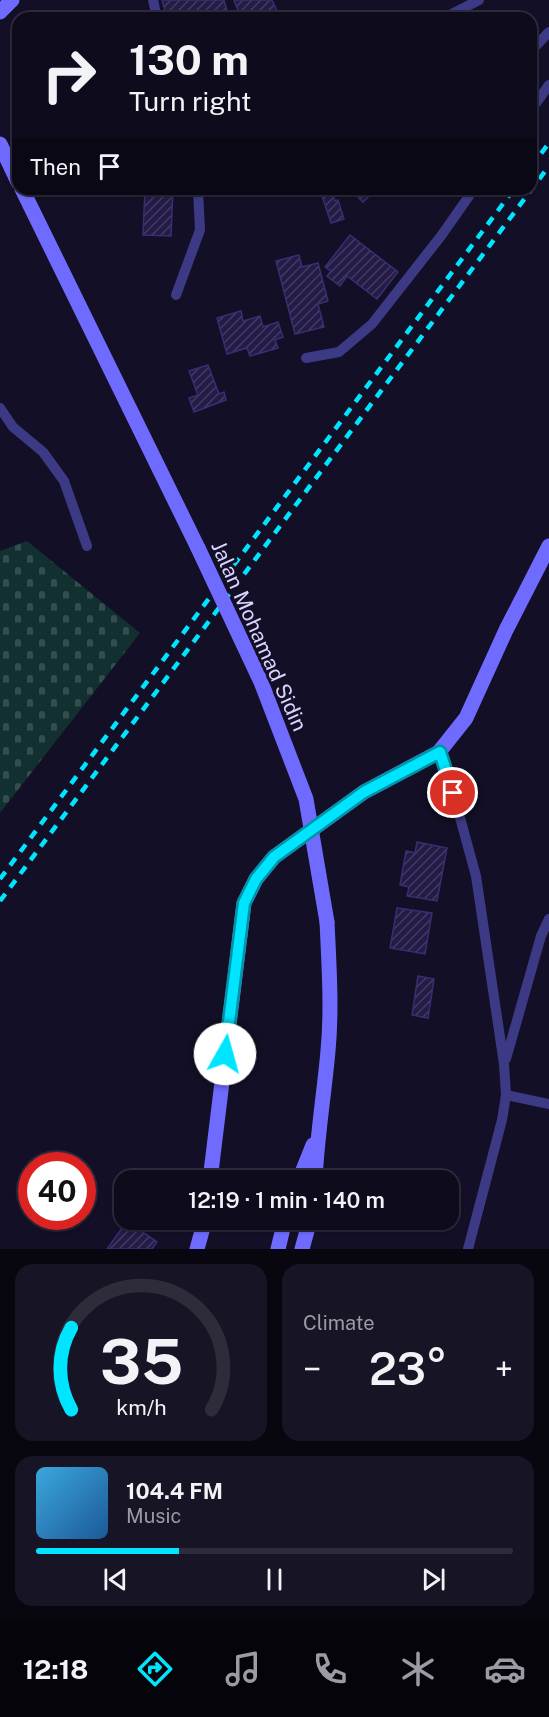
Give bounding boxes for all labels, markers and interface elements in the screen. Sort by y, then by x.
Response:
text: 130 m [129,35,249,84]
icon: right [30,36,108,114]
text: Turn right [129,85,252,117]
icon: arrive [93,150,126,183]
text: Then [30,154,81,180]
street label: Jalan Mohamad Sidin [206,537,313,735]
pin [427,767,478,818]
icon: arrive [436,776,469,809]
position arrow [193,1022,257,1086]
speed limit sign: 40 [18,1152,96,1230]
text: 12:19 · 1 min · 140 m [188,1187,385,1213]
text: Climate [303,1311,375,1335]
text: 35 [99,1325,183,1398]
text: 23° [369,1342,447,1395]
text: − [303,1350,321,1388]
text: + [495,1350,513,1388]
text: km/h [116,1395,166,1420]
text: 104.4 FM [126,1478,223,1504]
text: Music [126,1504,181,1528]
icon: previous [99,1563,132,1596]
icon: pause [258,1563,291,1596]
icon: next [417,1563,450,1596]
icon: directions [134,1648,176,1690]
icon: music [222,1648,264,1690]
icon: phone [309,1648,351,1690]
icon: climate [397,1648,439,1690]
icon: car [484,1648,526,1690]
text: 12:18 [23,1653,88,1685]

